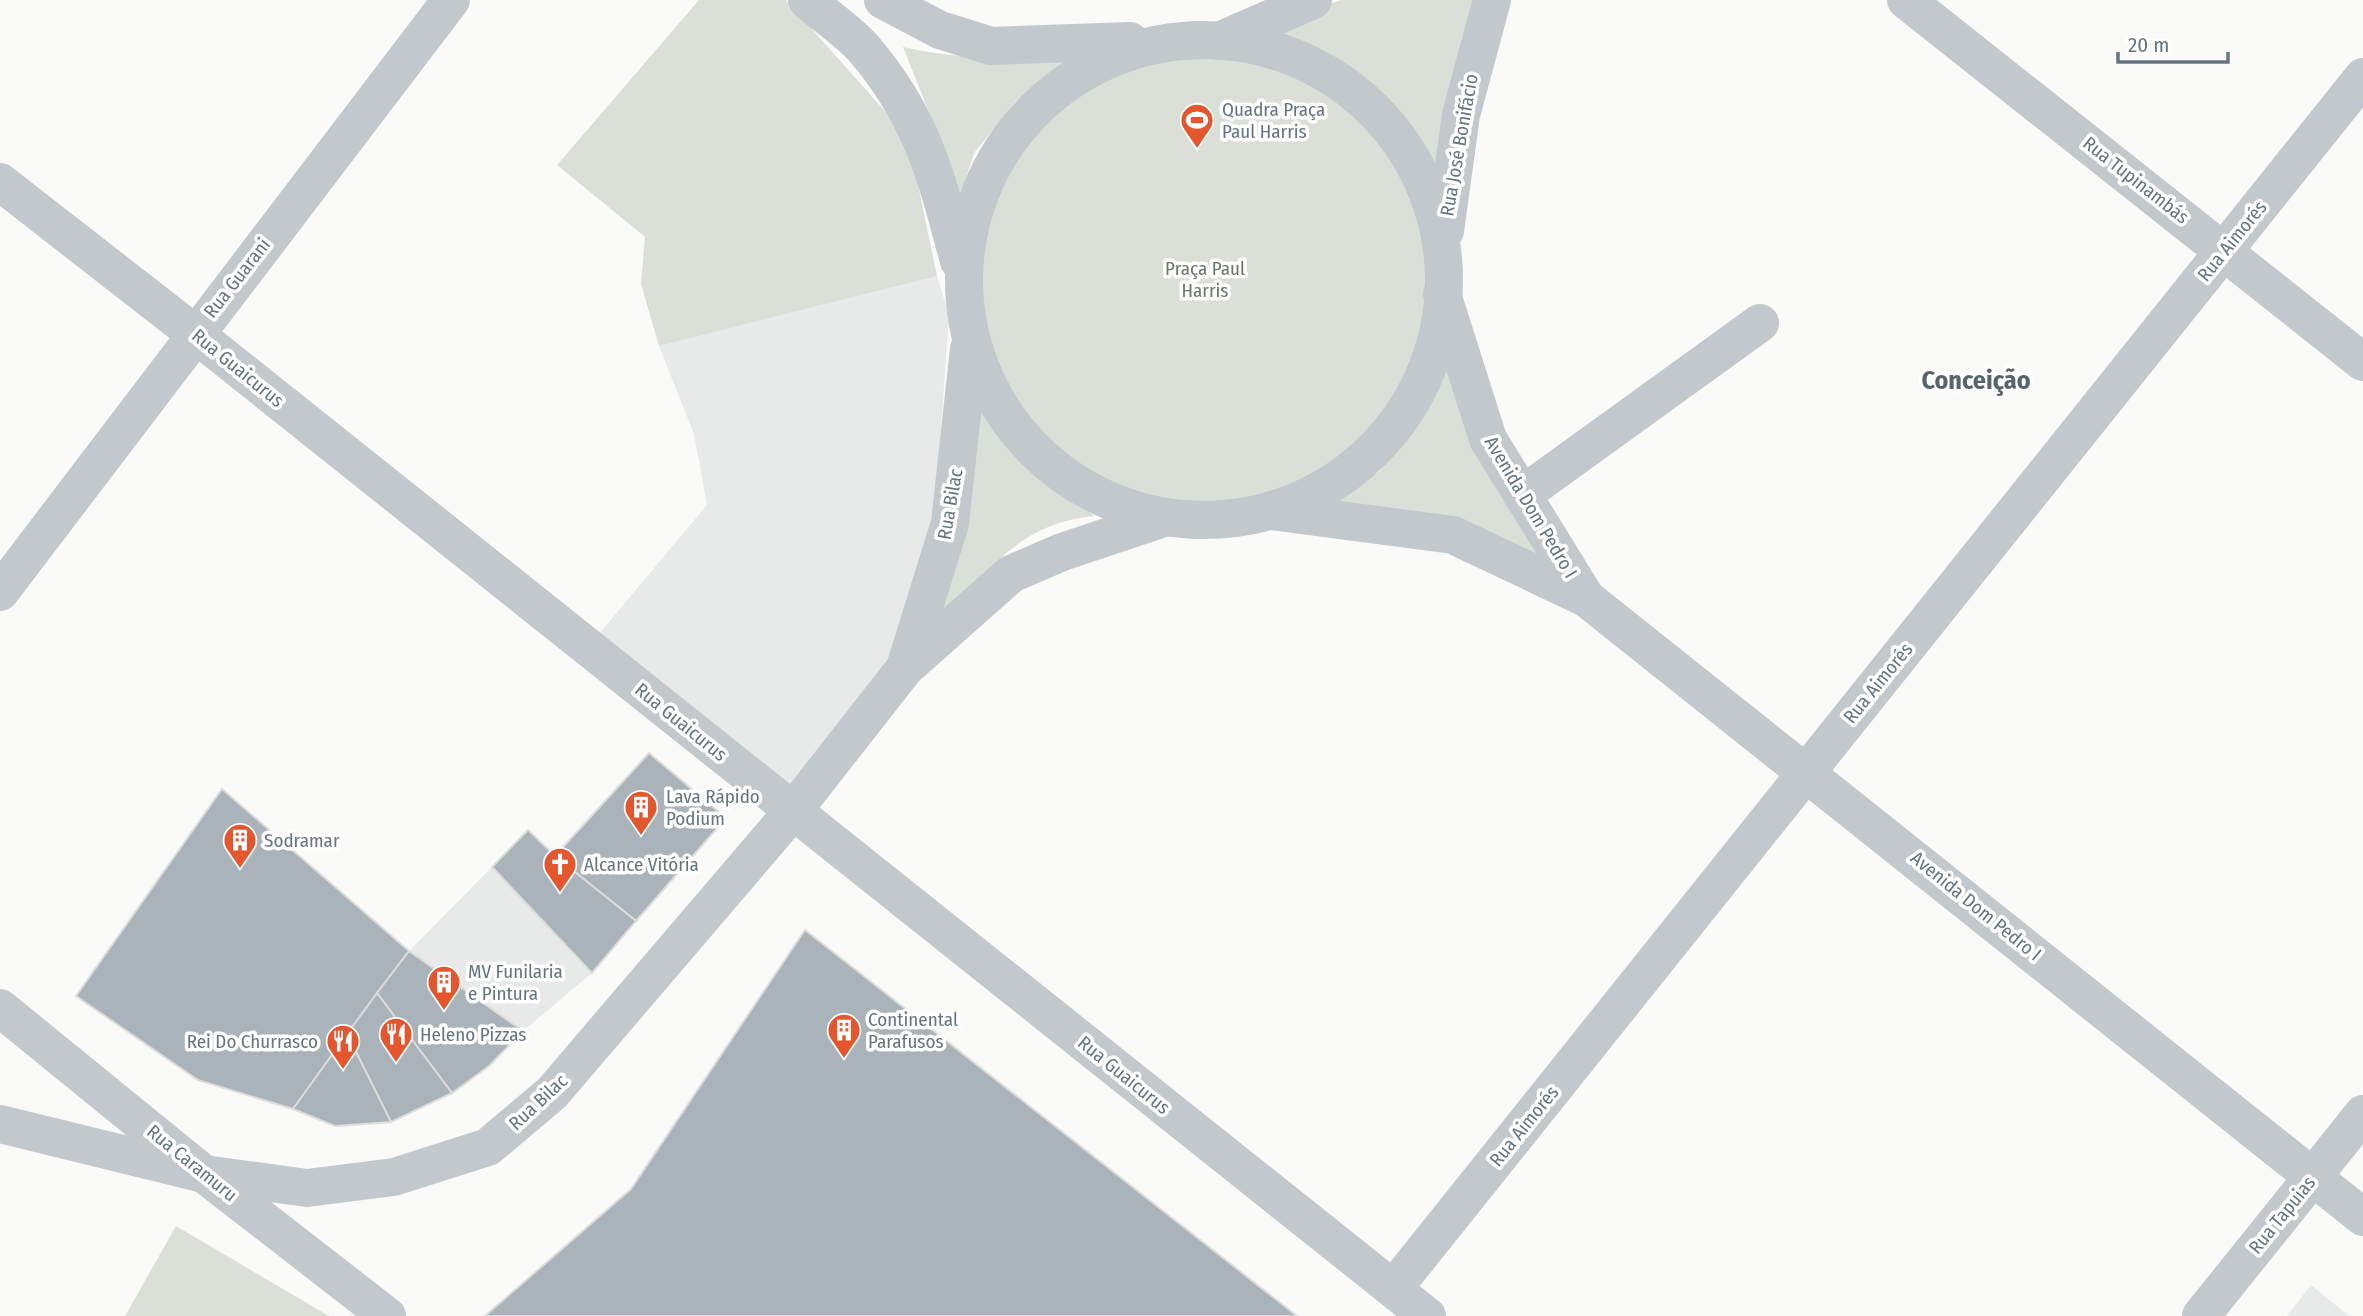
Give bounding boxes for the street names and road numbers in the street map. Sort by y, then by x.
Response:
street label: Rua José Bonifácio [1435,72,1483,218]
street label: Rua Tupinambás [2078,132,2194,228]
street label: Rua Aimorés [2193,196,2271,286]
street label: Rua Guarani [199,234,275,322]
street label: Rua Guaicurus [187,324,289,412]
street label: Avenida Dom Pedro I [1480,432,1582,582]
street label: Rua Bilac [932,467,968,541]
street label: Rua Aimorés [1839,638,1917,728]
street label: Rua Guaicurus [630,678,732,766]
street label: Avenida Dom Pedro I [1906,846,2046,966]
street label: Rua Guaicurus [1073,1031,1175,1119]
street label: Rua Bilac [504,1069,572,1135]
street label: Rua Aimorés [1485,1081,1563,1171]
street label: Rua Caramuru [142,1120,242,1206]
street label: Rua Tapuias [2244,1171,2320,1259]

